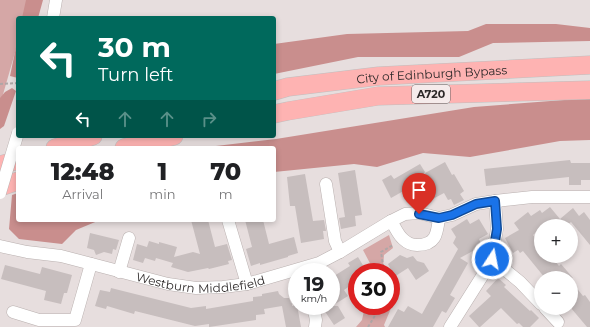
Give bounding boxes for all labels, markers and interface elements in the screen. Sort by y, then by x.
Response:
text: 30 m [98,30,171,64]
icon: left [32,32,84,84]
street label: City of Edinburgh Bypass [356,62,508,86]
text: Turn left [98,64,173,86]
road number: A720 [412,85,450,103]
icon: left [72,108,94,130]
icon: ahead [114,108,136,130]
icon: ahead [156,108,178,130]
icon: right [198,108,220,130]
text: 12:48 [51,157,115,186]
text: 1 [158,157,167,186]
text: 70 [210,157,241,186]
pin [402,173,436,214]
icon: arrive [408,179,430,201]
text: Arrival [62,186,103,202]
text: min [149,186,175,202]
text: m [219,186,233,202]
map controls [534,219,578,315]
button: + [534,219,578,263]
position arrow [471,238,513,280]
speed limit sign: 30 [348,263,400,315]
street label: Westburn Middlefield [135,268,267,296]
button: − [534,271,578,315]
text: 19 [304,272,324,296]
text: km/h [301,292,327,305]

